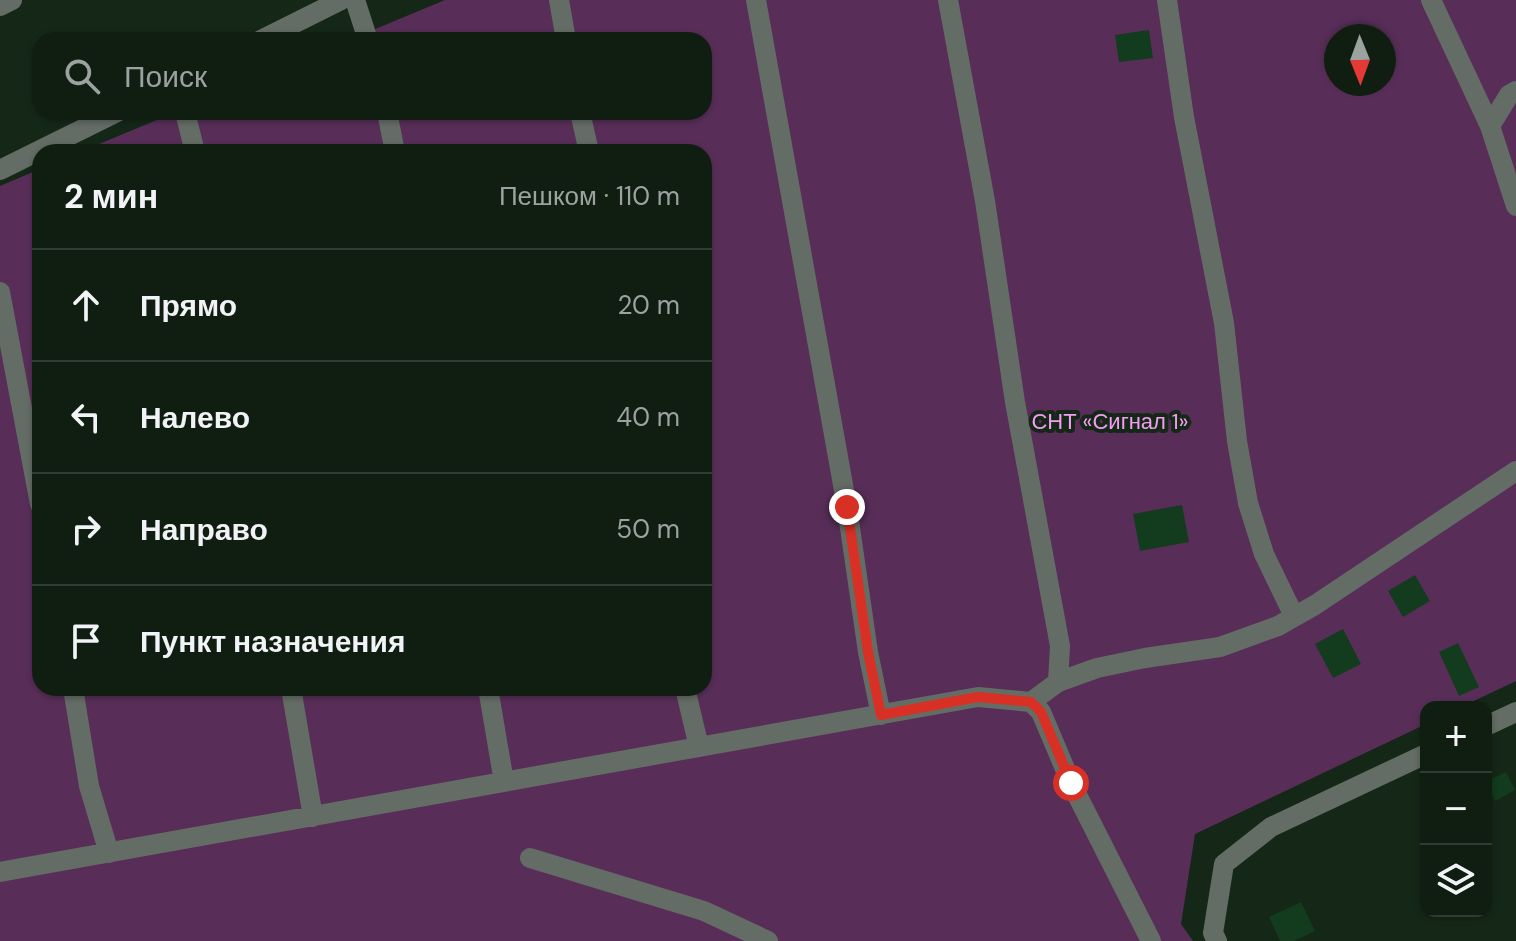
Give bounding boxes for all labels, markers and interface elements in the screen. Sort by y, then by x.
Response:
north arrow [1324,24,1396,96]
search box [32,32,712,120]
icon: search [60,54,104,98]
text: Поиск [124,57,207,96]
text: 2 мин [64,174,158,219]
text: Пешком · 110 m [499,179,680,213]
icon: ahead [64,283,108,327]
text: Прямо [140,286,237,325]
text: 20 m [617,288,680,322]
icon: left [64,395,108,439]
text: Налево [140,398,250,437]
text: 40 m [616,400,680,434]
park label: СНТ «Сигнал 1» [1031,407,1189,436]
route end [829,489,865,525]
icon: right [64,507,108,551]
text: Направо [140,510,268,549]
text: 50 m [616,512,680,546]
icon: arrive [64,619,108,663]
text: Пункт назначения [140,622,405,661]
map controls [1420,701,1492,917]
button: + [1420,701,1492,773]
route start [1053,765,1089,801]
button: − [1420,773,1492,845]
button: layers [1420,845,1492,917]

